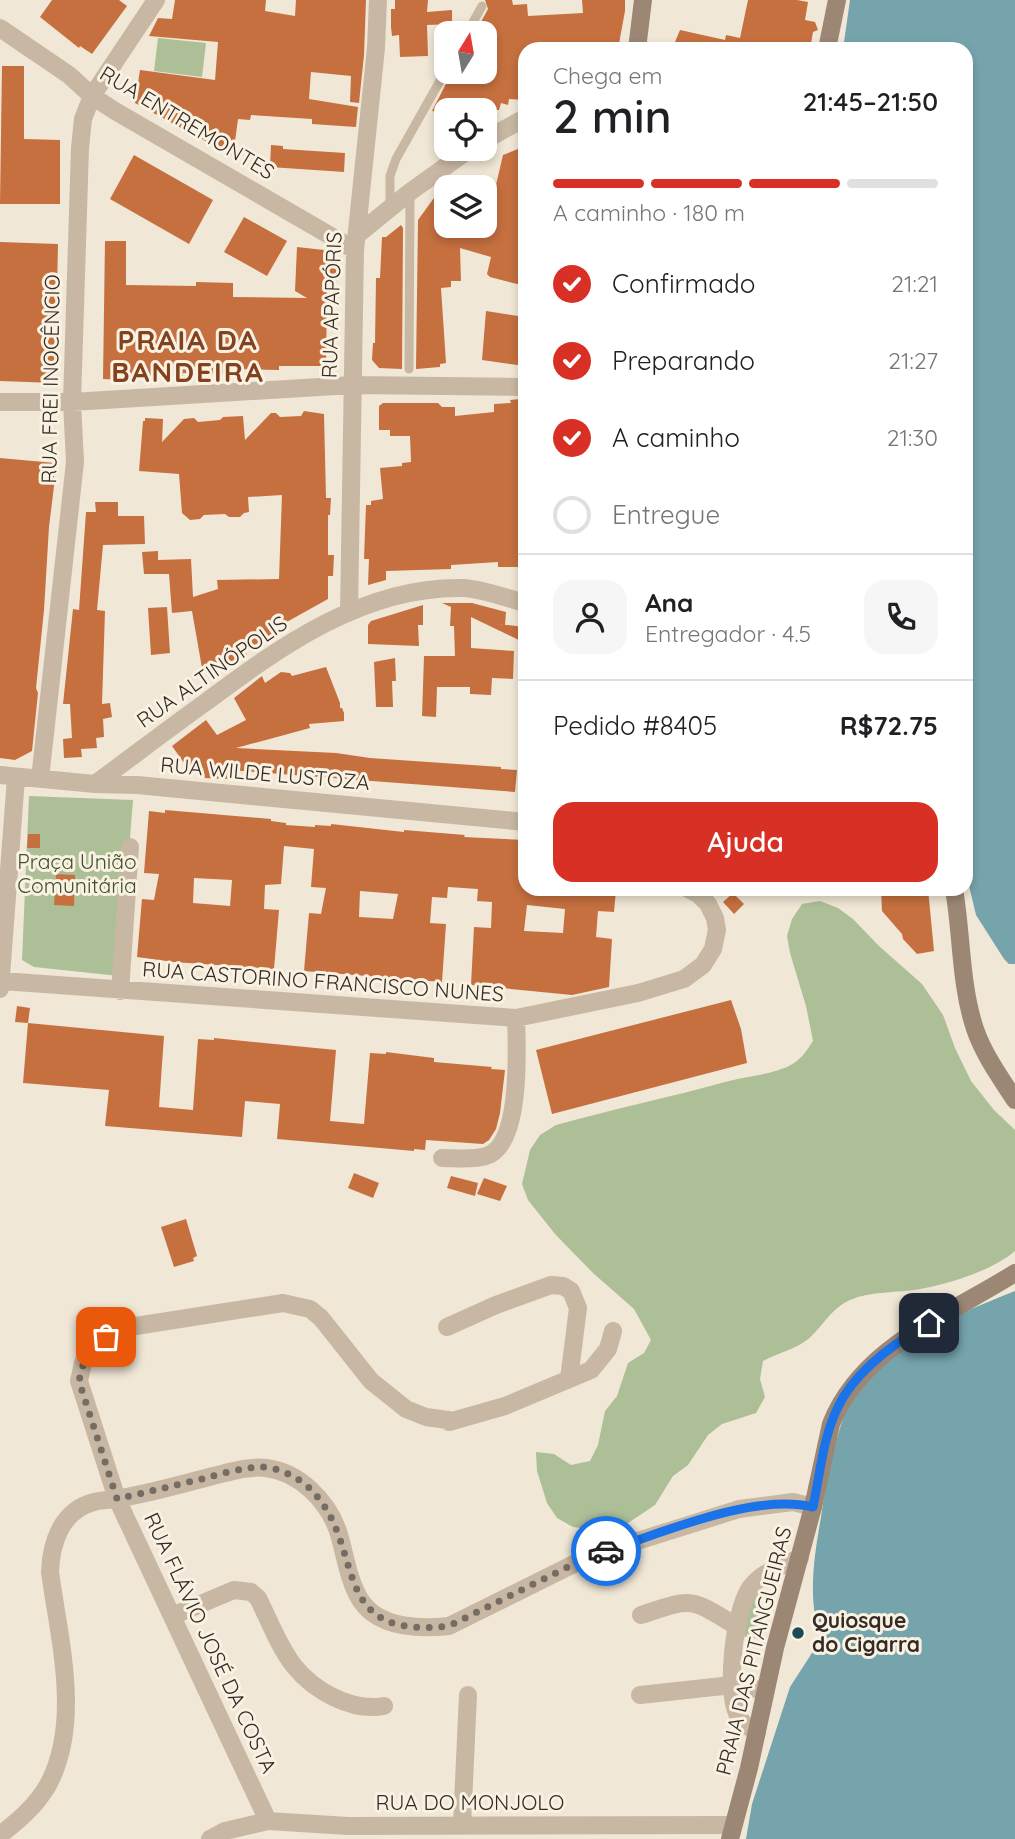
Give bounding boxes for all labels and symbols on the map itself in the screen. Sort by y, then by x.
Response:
north arrow [434,21,497,84]
street label: RUA ENTREMONTES [95,60,280,185]
street label: RUA APAPÓRIS [315,231,347,379]
street label: RUA FREI INOCÊNCIO [35,274,65,484]
district label: PRAIA DA BANDEIRA [111,322,265,389]
street label: RUA ALTINÓPOLIS [131,610,292,733]
street label: RUA WILDE LUSTOZA [159,751,371,795]
park label: Praça União Comunitária [17,848,137,898]
street label: RUA CASTORINO FRANCISCO NUNES [141,955,505,1007]
pin [899,1293,959,1353]
pin [76,1307,136,1367]
street label: RUA FLÁVIO JOSÉ DA COSTA [139,1508,283,1777]
courier [571,1516,641,1586]
street label: PRAIA DAS PITANGUEIRAS [710,1524,797,1778]
place label: Quiosque do Cigarra [812,1607,920,1657]
marker: Quiosque do Cigarra [790,1625,806,1641]
street label: RUA DO MONJOLO [376,1789,564,1815]

